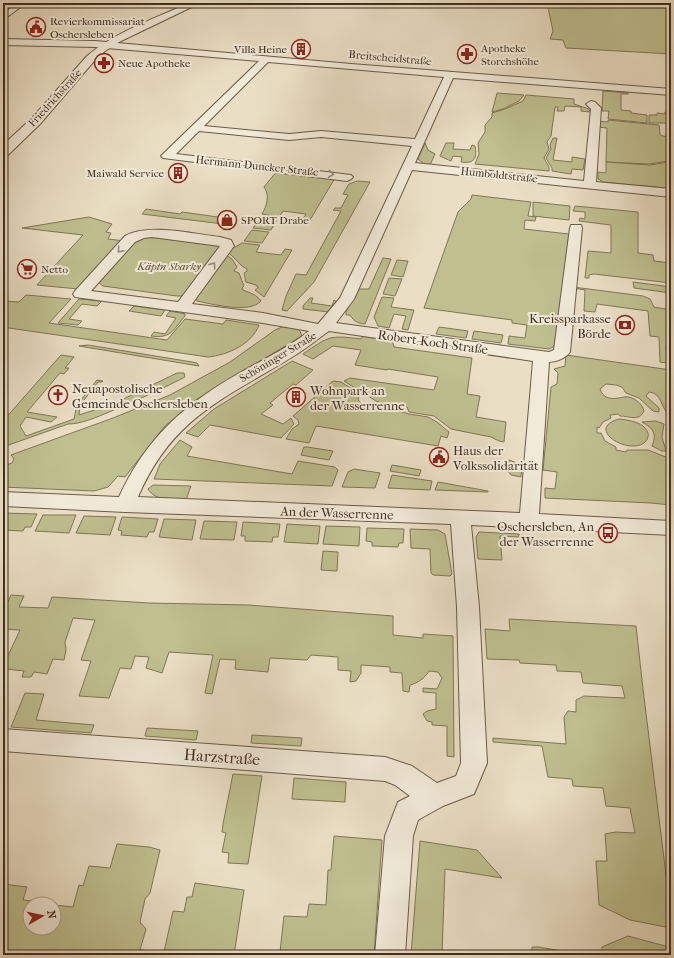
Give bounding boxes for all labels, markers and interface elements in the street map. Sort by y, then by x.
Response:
place label: Revierkommissariat Oschersleben [50,15,145,41]
public building icon: Revierkommissariat Oschersleben [25,16,47,38]
building icon: Villa Heine [290,38,312,60]
place label: Apotheke Storchshöhe [480,42,539,68]
place label: Villa Heine [233,43,288,56]
pharmacy icon: Apotheke Storchshöhe [456,43,478,65]
street label: Breitscheidstraße [348,48,433,68]
pharmacy icon: Neue Apotheke [93,52,115,74]
place label: Neue Apotheke [118,57,191,70]
street label: Friedrichstraße [26,66,85,130]
street label: Hermann-Duncker-Straße [195,153,320,179]
building icon: Maiwald Service [167,162,189,184]
street label: Humboldtstraße [460,164,539,186]
place label: Maiwald Service [86,167,165,180]
one-way arrow [328,169,334,178]
shop icon: SPORT Drabe [216,209,238,231]
place label: SPORT Drabe [241,214,309,227]
one-way arrow [117,245,125,253]
supermarket icon: Netto [16,258,38,280]
park label: Käptn Sharky [136,260,201,273]
one-way arrow [208,262,215,269]
place label: Netto [41,263,68,276]
place label: Kreissparkasse Börde [529,311,612,341]
bank icon: Kreissparkasse Börde [614,314,636,336]
street label: Robert-Koch-Straße [377,327,490,357]
street label: Schöninger Straße [237,329,319,385]
place label: Neuapostolische Gemeinde Oschersleben [72,381,208,411]
place label: Wohnpark an der Wasserrenne [309,383,405,413]
church icon: Neuapostolische Gemeinde Oschersleben [47,384,69,406]
building icon: Wohnpark an der Wasserrenne [285,386,307,408]
place label: Haus der Volkssolidarität [452,443,539,473]
public building icon: Haus der Volkssolidarität [428,446,450,468]
street label: An der Wasserrenne [279,503,394,522]
place label: Oschersleben, An der Wasserrenne [497,519,595,549]
bus stop icon: Oschersleben, An der Wasserrenne [597,522,619,544]
street label: Harzstraße [183,745,261,769]
north arrow [22,896,62,936]
text: N [44,909,59,920]

